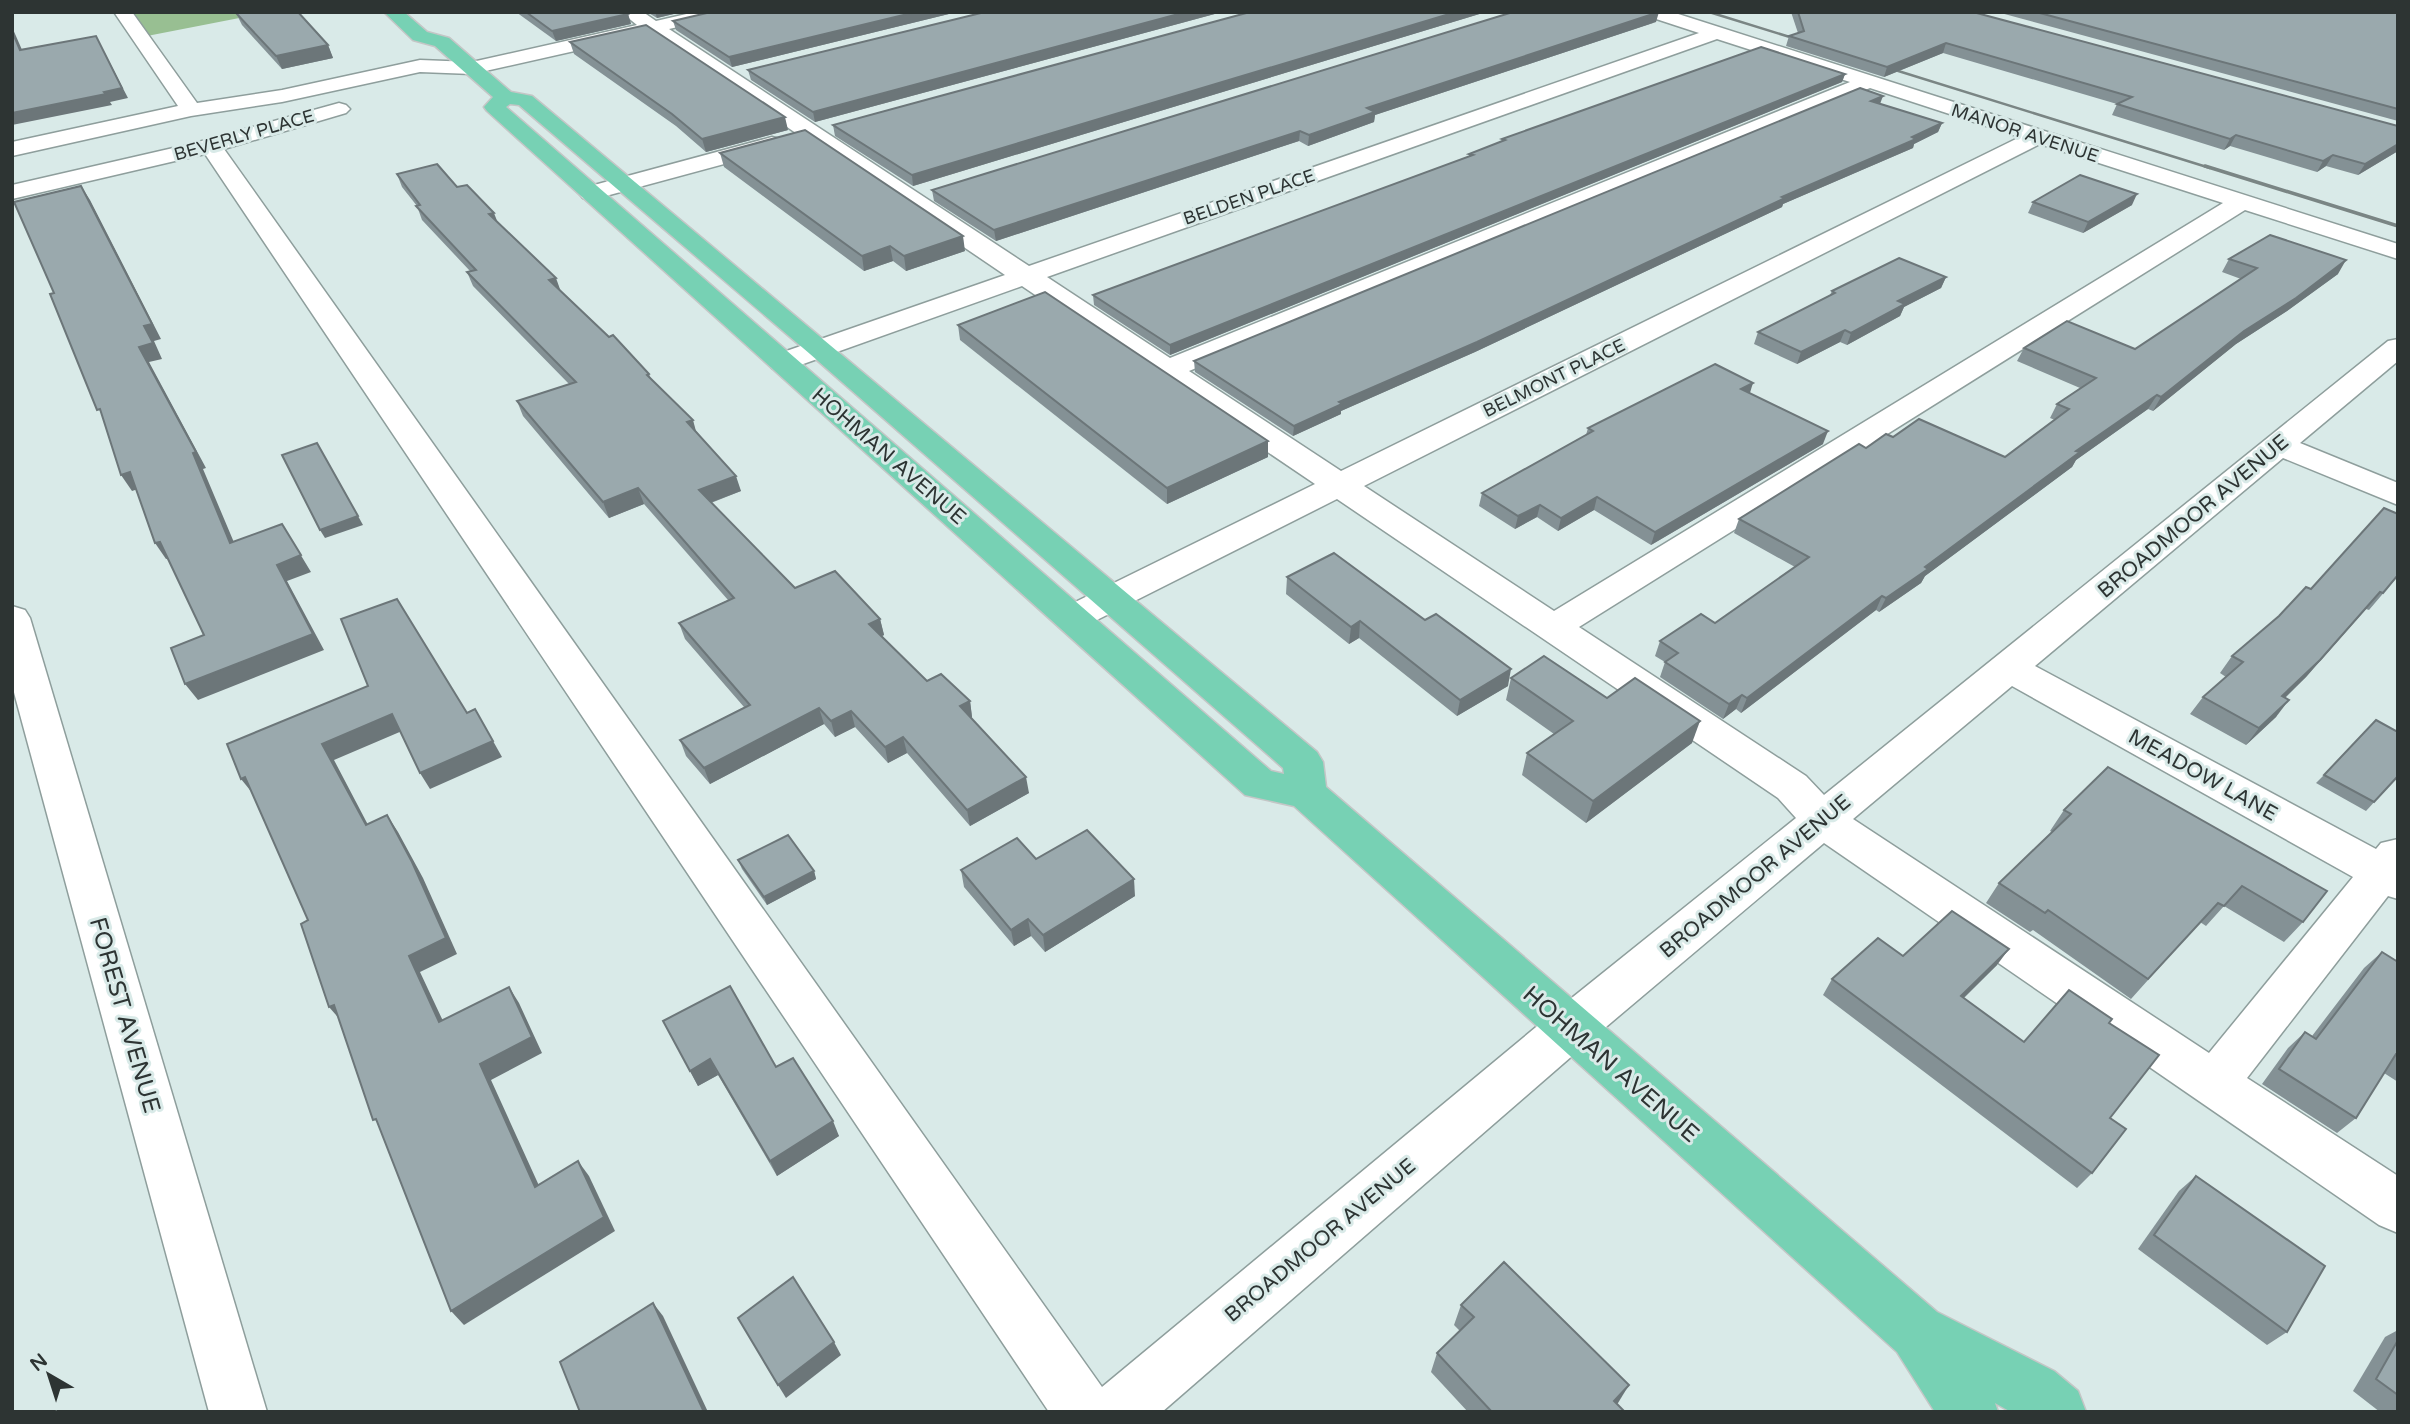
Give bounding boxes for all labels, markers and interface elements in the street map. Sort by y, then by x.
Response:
street label: MANOR AVENUE [1949,99,2101,167]
street label: BEVERLY PLACE [171,104,317,166]
street label: BELDEN PLACE [1180,164,1318,230]
street label: BELMONT PLACE [1479,334,1629,422]
street label: HOHMAN AVENUE [807,383,971,530]
street label: BROADMOOR AVENUE [2093,429,2294,604]
street label: MEADOW LANE [2124,724,2282,827]
street label: BROADMOOR AVENUE [1655,789,1856,964]
street label: FOREST AVENUE [83,914,166,1116]
street label: HOHMAN AVENUE [1517,980,1705,1149]
street label: BROADMOOR AVENUE [1220,1153,1421,1328]
north arrow [14,1340,84,1410]
text: N [26,1349,52,1376]

